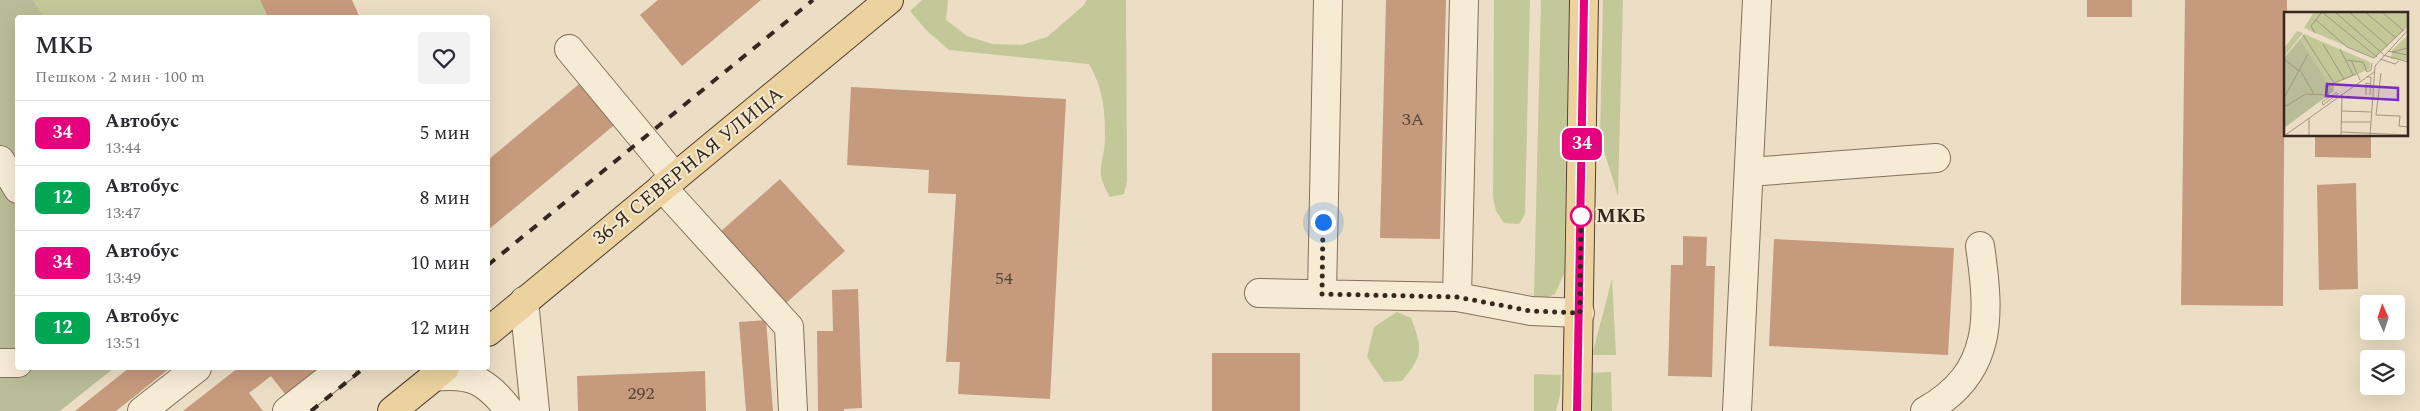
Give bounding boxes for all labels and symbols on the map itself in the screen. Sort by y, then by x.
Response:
inset map [2284,12,2408,136]
street label: 36-Я СЕВЕРНАЯ УЛИЦА [586,80,790,252]
house number: 3А [1402,106,1424,133]
line badge: 34 [1560,128,1604,160]
place label: МКБ [1596,201,1645,231]
marker: МКБ [1570,205,1592,227]
your location [1311,210,1336,235]
house number: 54 [995,265,1013,292]
north arrow [2360,295,2405,340]
house number: 292 [628,380,655,407]

